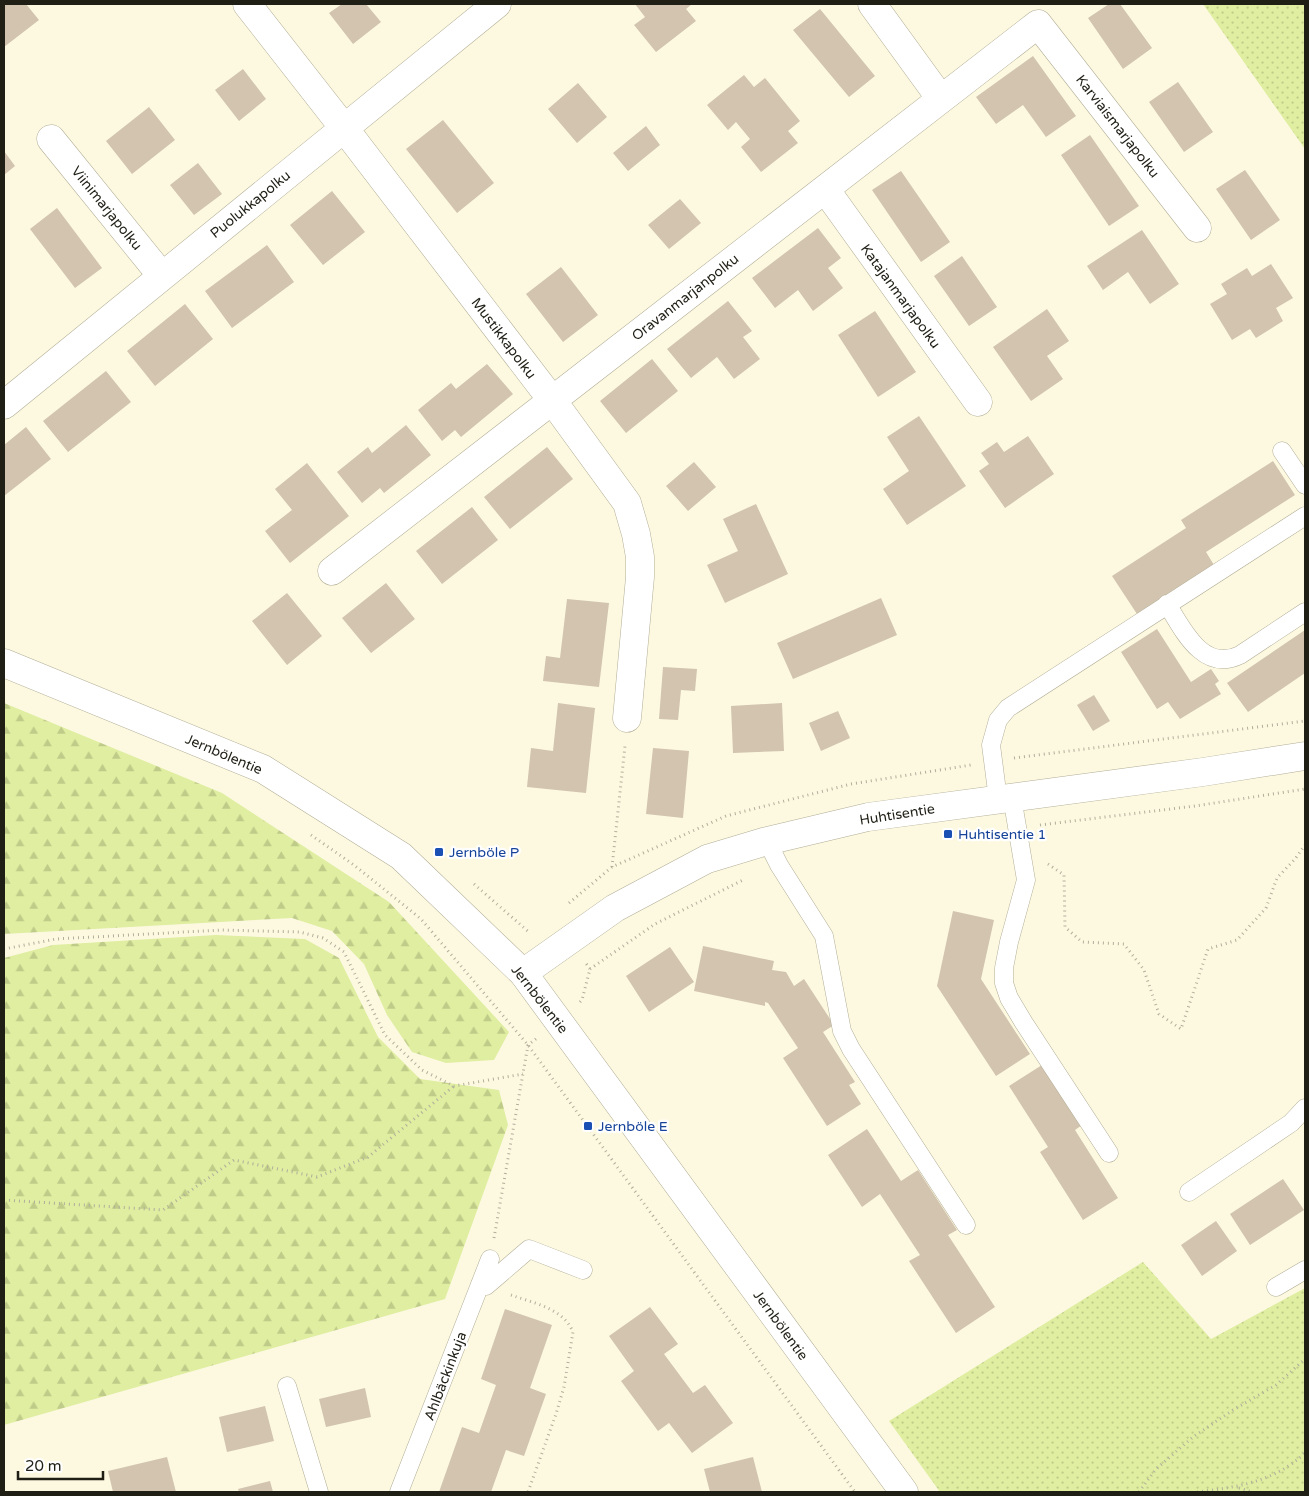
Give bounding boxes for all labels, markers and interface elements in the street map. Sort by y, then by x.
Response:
street label: Karviaismarjapolku [1072,71,1163,181]
street label: Viinimarjapolku [68,163,146,254]
street label: Puolukkapolku [207,167,294,242]
street label: Katajanmarjapolku [857,241,944,352]
street label: Oravanmarjanpolku [628,250,742,344]
street label: Mustikkapolku [468,294,540,382]
street label: Jernbölentie [183,731,265,778]
street label: Huhtisentie [858,800,936,829]
place label: Huhtisentie 1 [958,826,1046,843]
marker: Huhtisentie 1 [942,828,954,840]
place label: Jernböle P [449,844,519,861]
marker: Jernböle P [433,846,445,858]
street label: Jernbölentie [508,962,572,1037]
place label: Jernböle E [598,1118,668,1135]
marker: Jernböle E [582,1120,594,1132]
street label: Jernbölentie [750,1287,812,1364]
street label: Ahlbäckinkuja [421,1329,470,1423]
scale bar [18,1448,102,1480]
text: 20 m [25,1457,62,1475]

